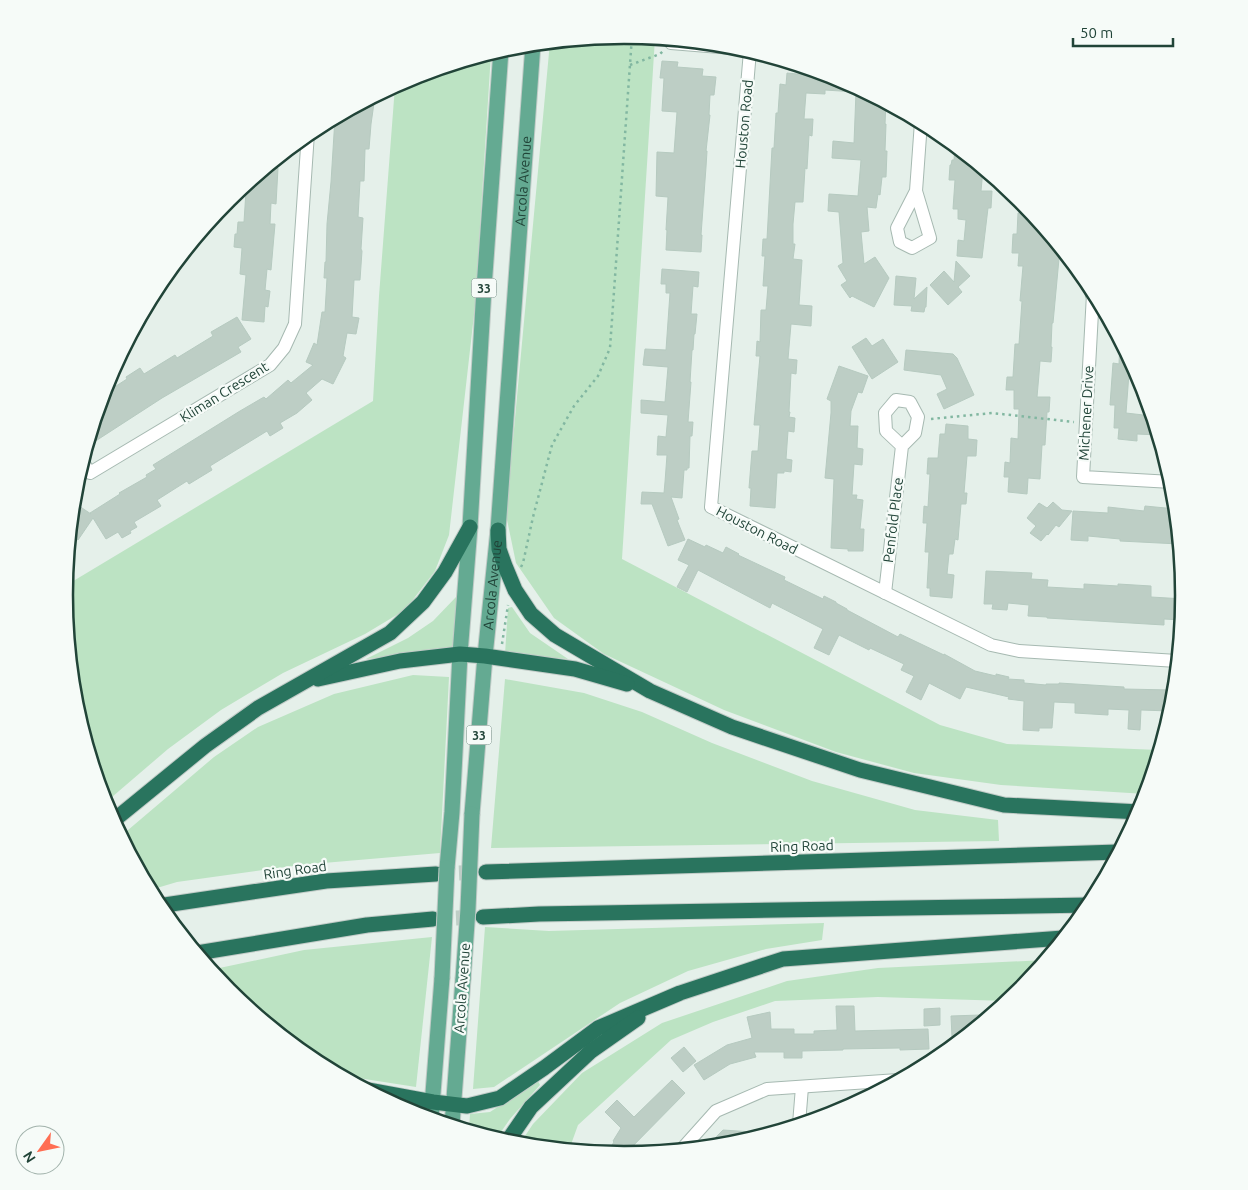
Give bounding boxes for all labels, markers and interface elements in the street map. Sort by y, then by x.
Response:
scale bar [1073,15,1173,47]
text: 50 m [1080,24,1113,41]
street label: Houston Road [732,79,756,169]
street label: Arcola Avenue [512,135,534,227]
road number: 33 [472,278,496,298]
street label: Kliman Crescent [177,358,272,426]
street label: Michener Drive [1076,365,1096,461]
street label: Penfold Place [880,476,906,564]
street label: Houston Road [714,503,800,557]
street label: Arcola Avenue [480,539,505,631]
road number: 33 [466,726,492,744]
street label: Ring Road [770,837,834,855]
street label: Ring Road [262,858,328,882]
street label: Arcola Avenue [451,942,473,1034]
north arrow [15,1125,65,1175]
text: N [20,1148,39,1166]

